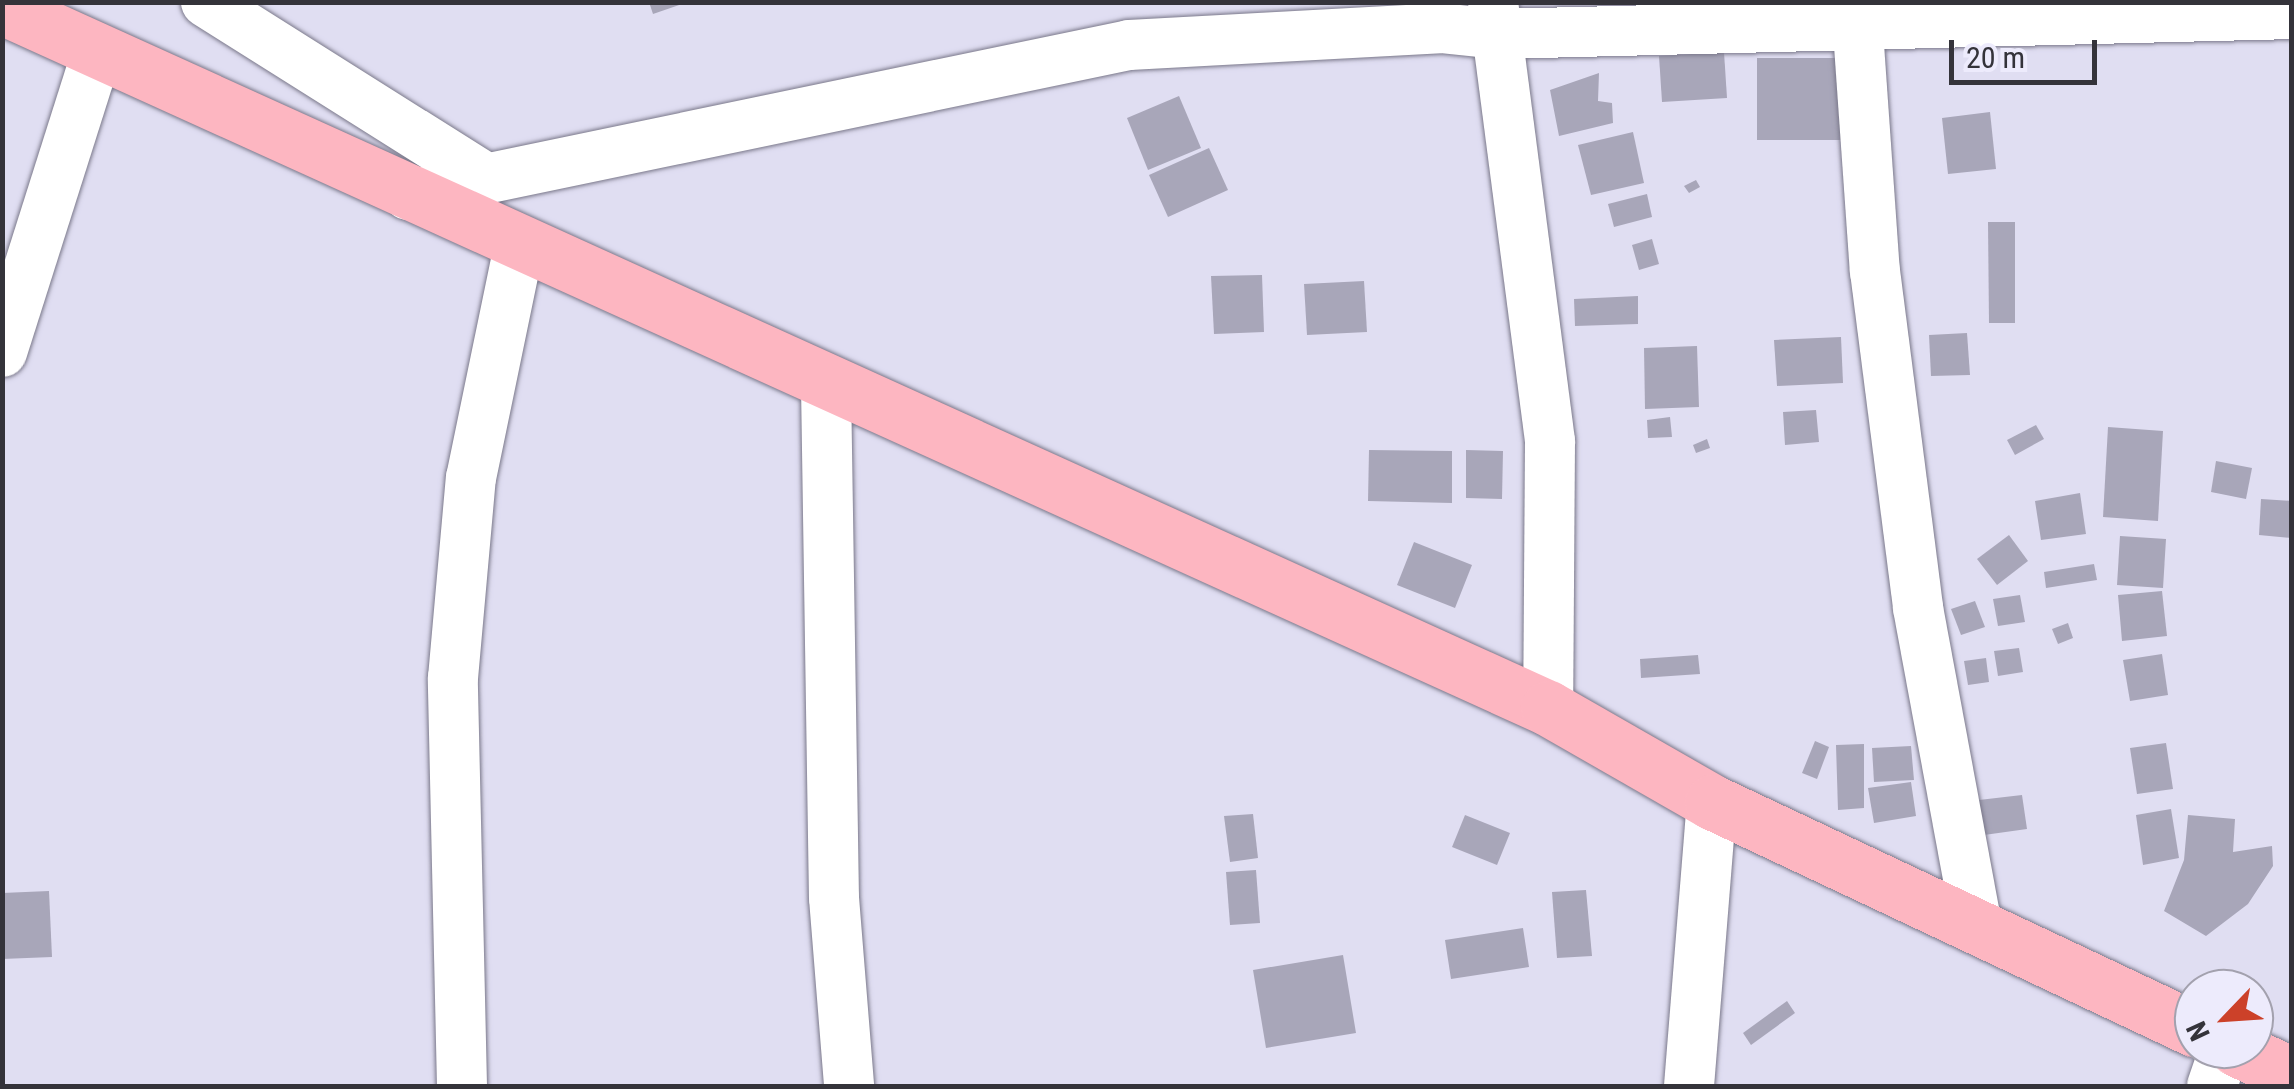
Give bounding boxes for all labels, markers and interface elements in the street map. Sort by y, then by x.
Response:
scale bar [1954,20,2102,82]
text: 20 m [1966,40,2025,75]
north arrow [2174,969,2274,1069]
text: N [2180,1016,2217,1046]

